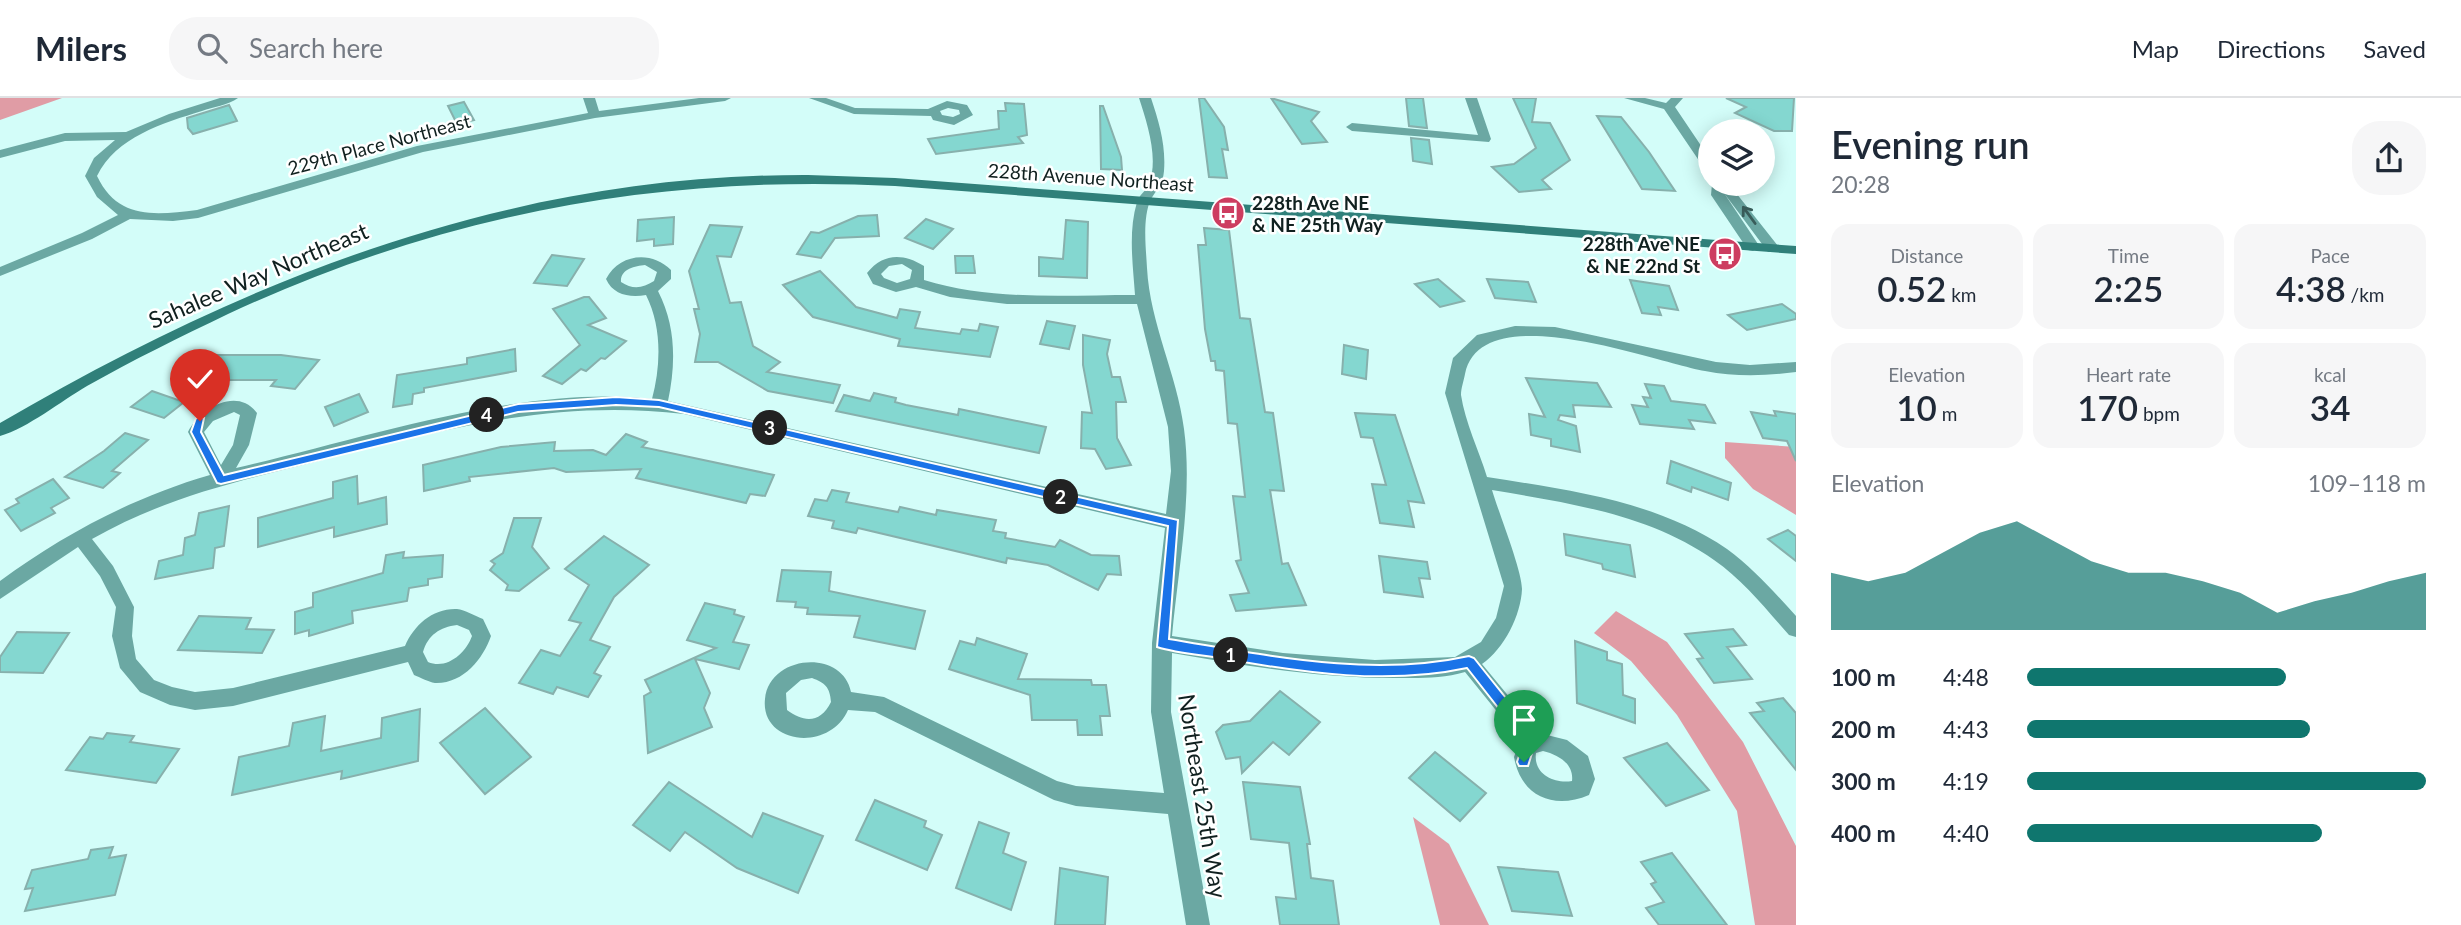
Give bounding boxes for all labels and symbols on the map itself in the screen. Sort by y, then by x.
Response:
street label: 229th Place Northeast [285,108,473,179]
street label: 228th Avenue Northeast [987,158,1195,196]
place label: 228th Ave NE & NE 25th Way [1252,191,1384,236]
bus stop icon: 228th Ave NE & NE 25th Way [1209,194,1247,232]
one-way arrow [1742,206,1756,225]
street label: Sahalee Way Northeast [144,216,373,334]
place label: 228th Ave NE & NE 22nd St [1583,232,1700,277]
bus stop icon: 228th Ave NE & NE 22nd St [1706,235,1744,273]
pin [170,349,230,421]
pin: 4 [470,398,504,432]
pin: 3 [752,410,788,446]
pin: 2 [1044,480,1078,514]
pin: 1 [1214,638,1248,672]
pin [1494,690,1554,762]
street label: Northeast 25th Way [1173,692,1233,900]

